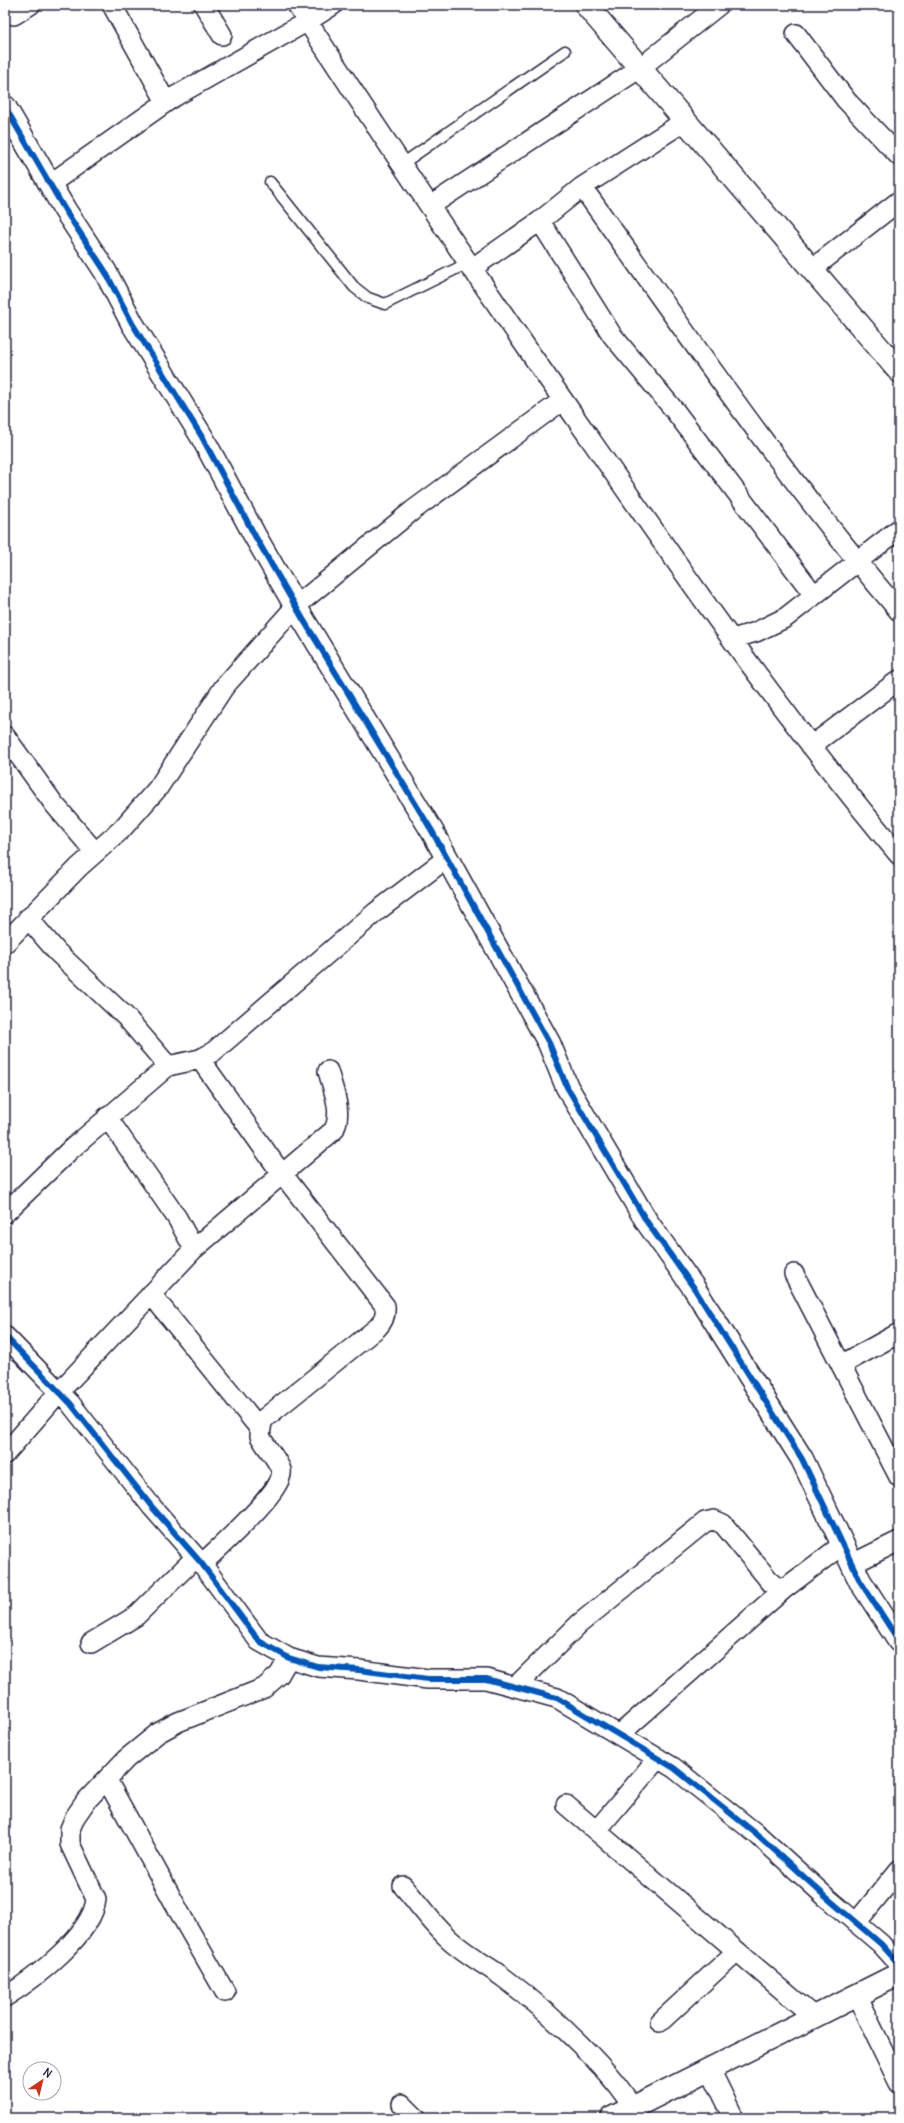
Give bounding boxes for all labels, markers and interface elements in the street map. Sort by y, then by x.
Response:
north arrow [22,2061,62,2101]
text: N [41,2065,55,2081]

